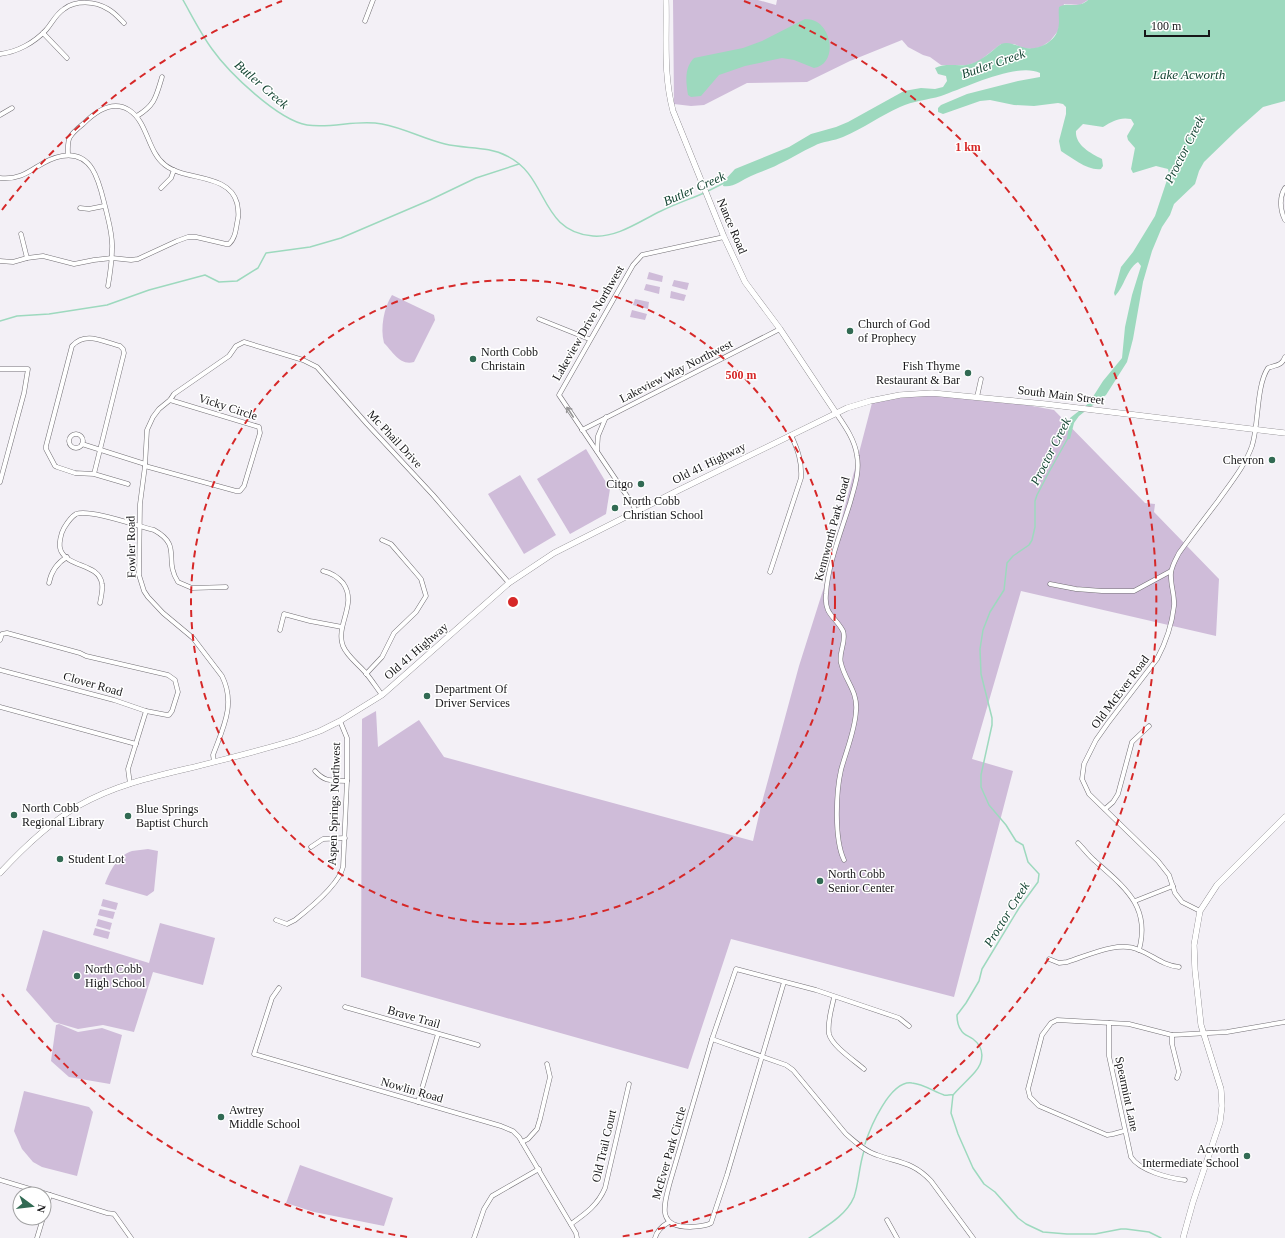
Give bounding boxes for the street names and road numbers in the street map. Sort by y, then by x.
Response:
street label: Nance Road [714,196,750,256]
street label: Lakeview Drive Northwest [549,262,627,383]
street label: Lakeview Way Northwest [617,336,735,406]
street label: South Main Street [1017,383,1106,407]
street label: Vicky Circle [197,391,259,423]
street label: Mc Phail Drive [365,407,425,471]
street label: Old 41 Highway [670,439,748,487]
street label: Kennworth Park Road [811,475,853,583]
street label: Fowler Road [123,516,139,578]
street label: Old 41 Highway [381,619,451,683]
street label: Old McEver Road [1088,653,1152,731]
street label: Clover Road [62,669,124,699]
street label: Aspen Springs Northwest [325,741,343,866]
street label: Brave Trail [386,1003,443,1031]
street label: Spearmint Lane [1112,1055,1142,1133]
street label: Nowlin Road [379,1074,445,1106]
street label: McEver Park Circle [649,1105,689,1201]
street label: Old Trail Court [589,1108,619,1184]

